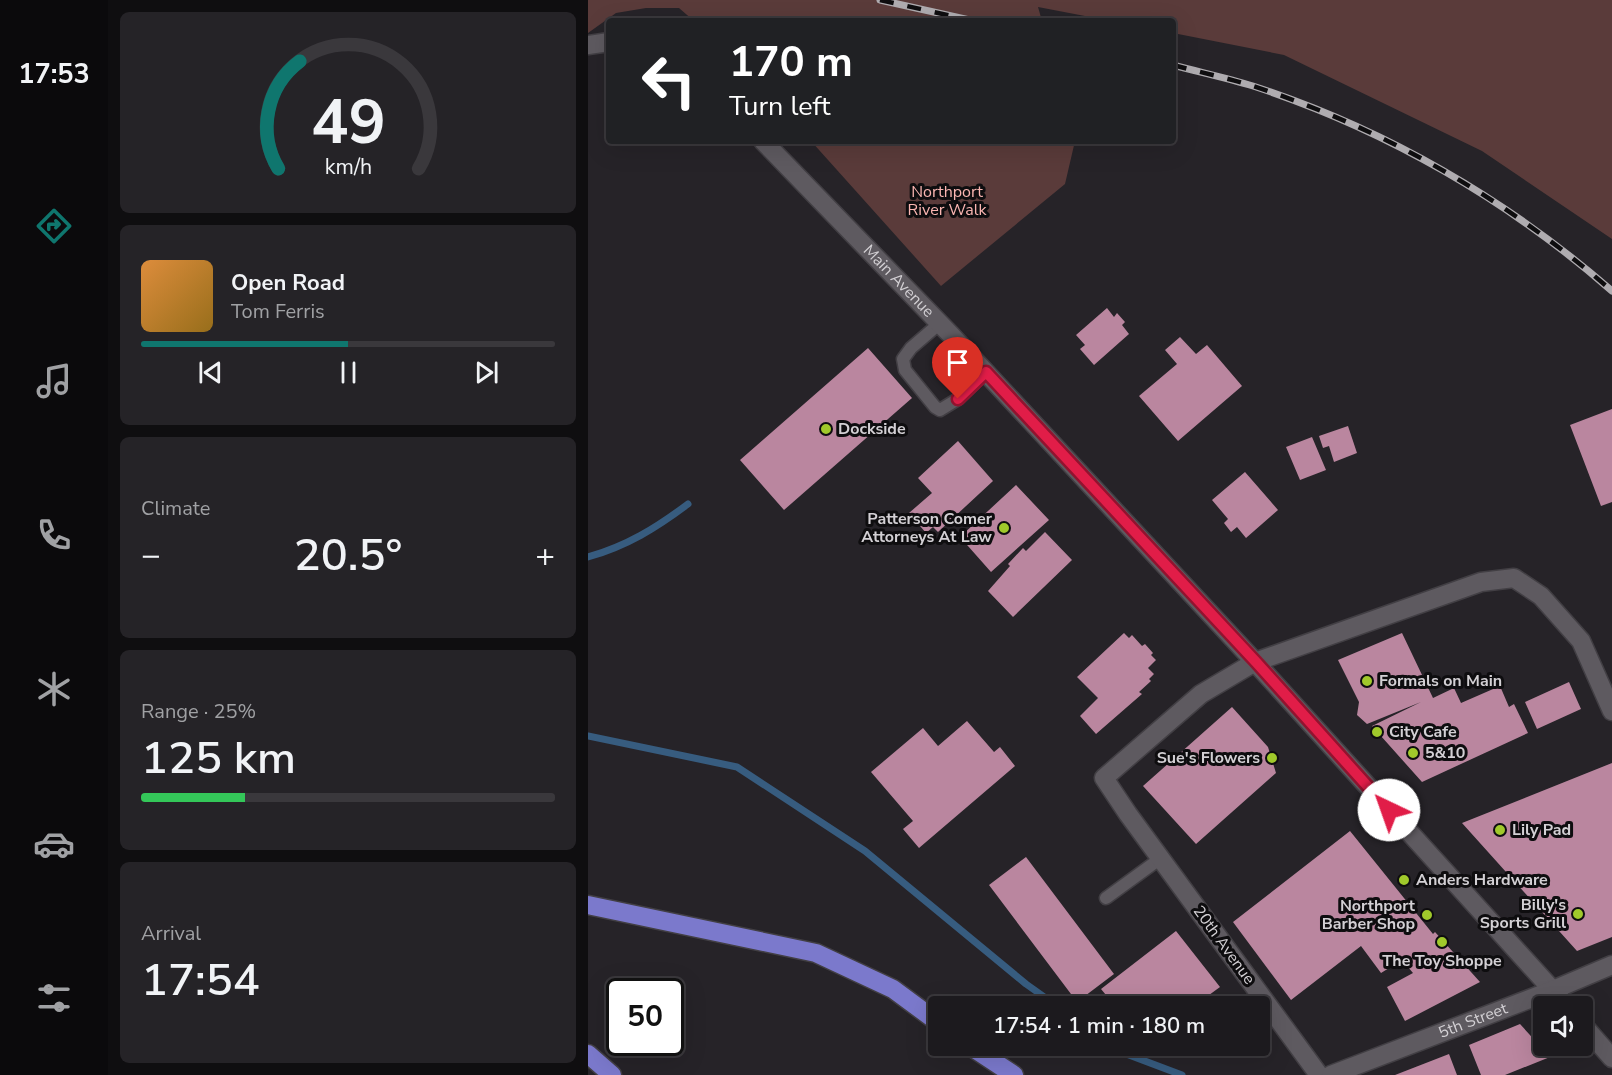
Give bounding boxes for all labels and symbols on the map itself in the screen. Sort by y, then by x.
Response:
park label: Northport River Walk [908,181,987,221]
street label: Main Avenue [858,240,939,322]
pin [932,337,983,399]
place label: Dockside [838,418,906,440]
marker: Dockside [819,422,833,436]
place label: Patterson Comer Attorneys At Law [861,508,993,548]
marker: Patterson Comer Attorneys At Law [997,521,1011,535]
place label: Formals on Main [1379,670,1502,692]
marker: Formals on Main [1360,674,1374,688]
place label: City Cafe [1389,721,1457,743]
marker: City Cafe [1370,725,1384,739]
place label: 5&10 [1425,742,1465,764]
marker: 5&10 [1406,746,1420,760]
place label: Sue's Flowers [1157,747,1260,769]
marker: Sue's Flowers [1265,751,1279,765]
position arrow [1357,778,1421,842]
place label: Lily Pad [1512,819,1571,841]
marker: Lily Pad [1493,823,1507,837]
place label: Anders Hardware [1416,869,1548,891]
marker: Anders Hardware [1397,873,1411,887]
place label: Billy's Sports Grill [1480,894,1566,934]
place label: Northport Barber Shop [1322,895,1416,935]
street label: 20th Avenue [1188,901,1260,989]
marker: Billy's Sports Grill [1571,907,1585,921]
marker: Northport Barber Shop [1420,908,1434,922]
marker: The Toy Shoppe [1435,935,1449,949]
place label: The Toy Shoppe [1382,950,1502,972]
speed limit sign: 50 [606,978,684,1056]
street label: 5th Street [1435,997,1511,1044]

